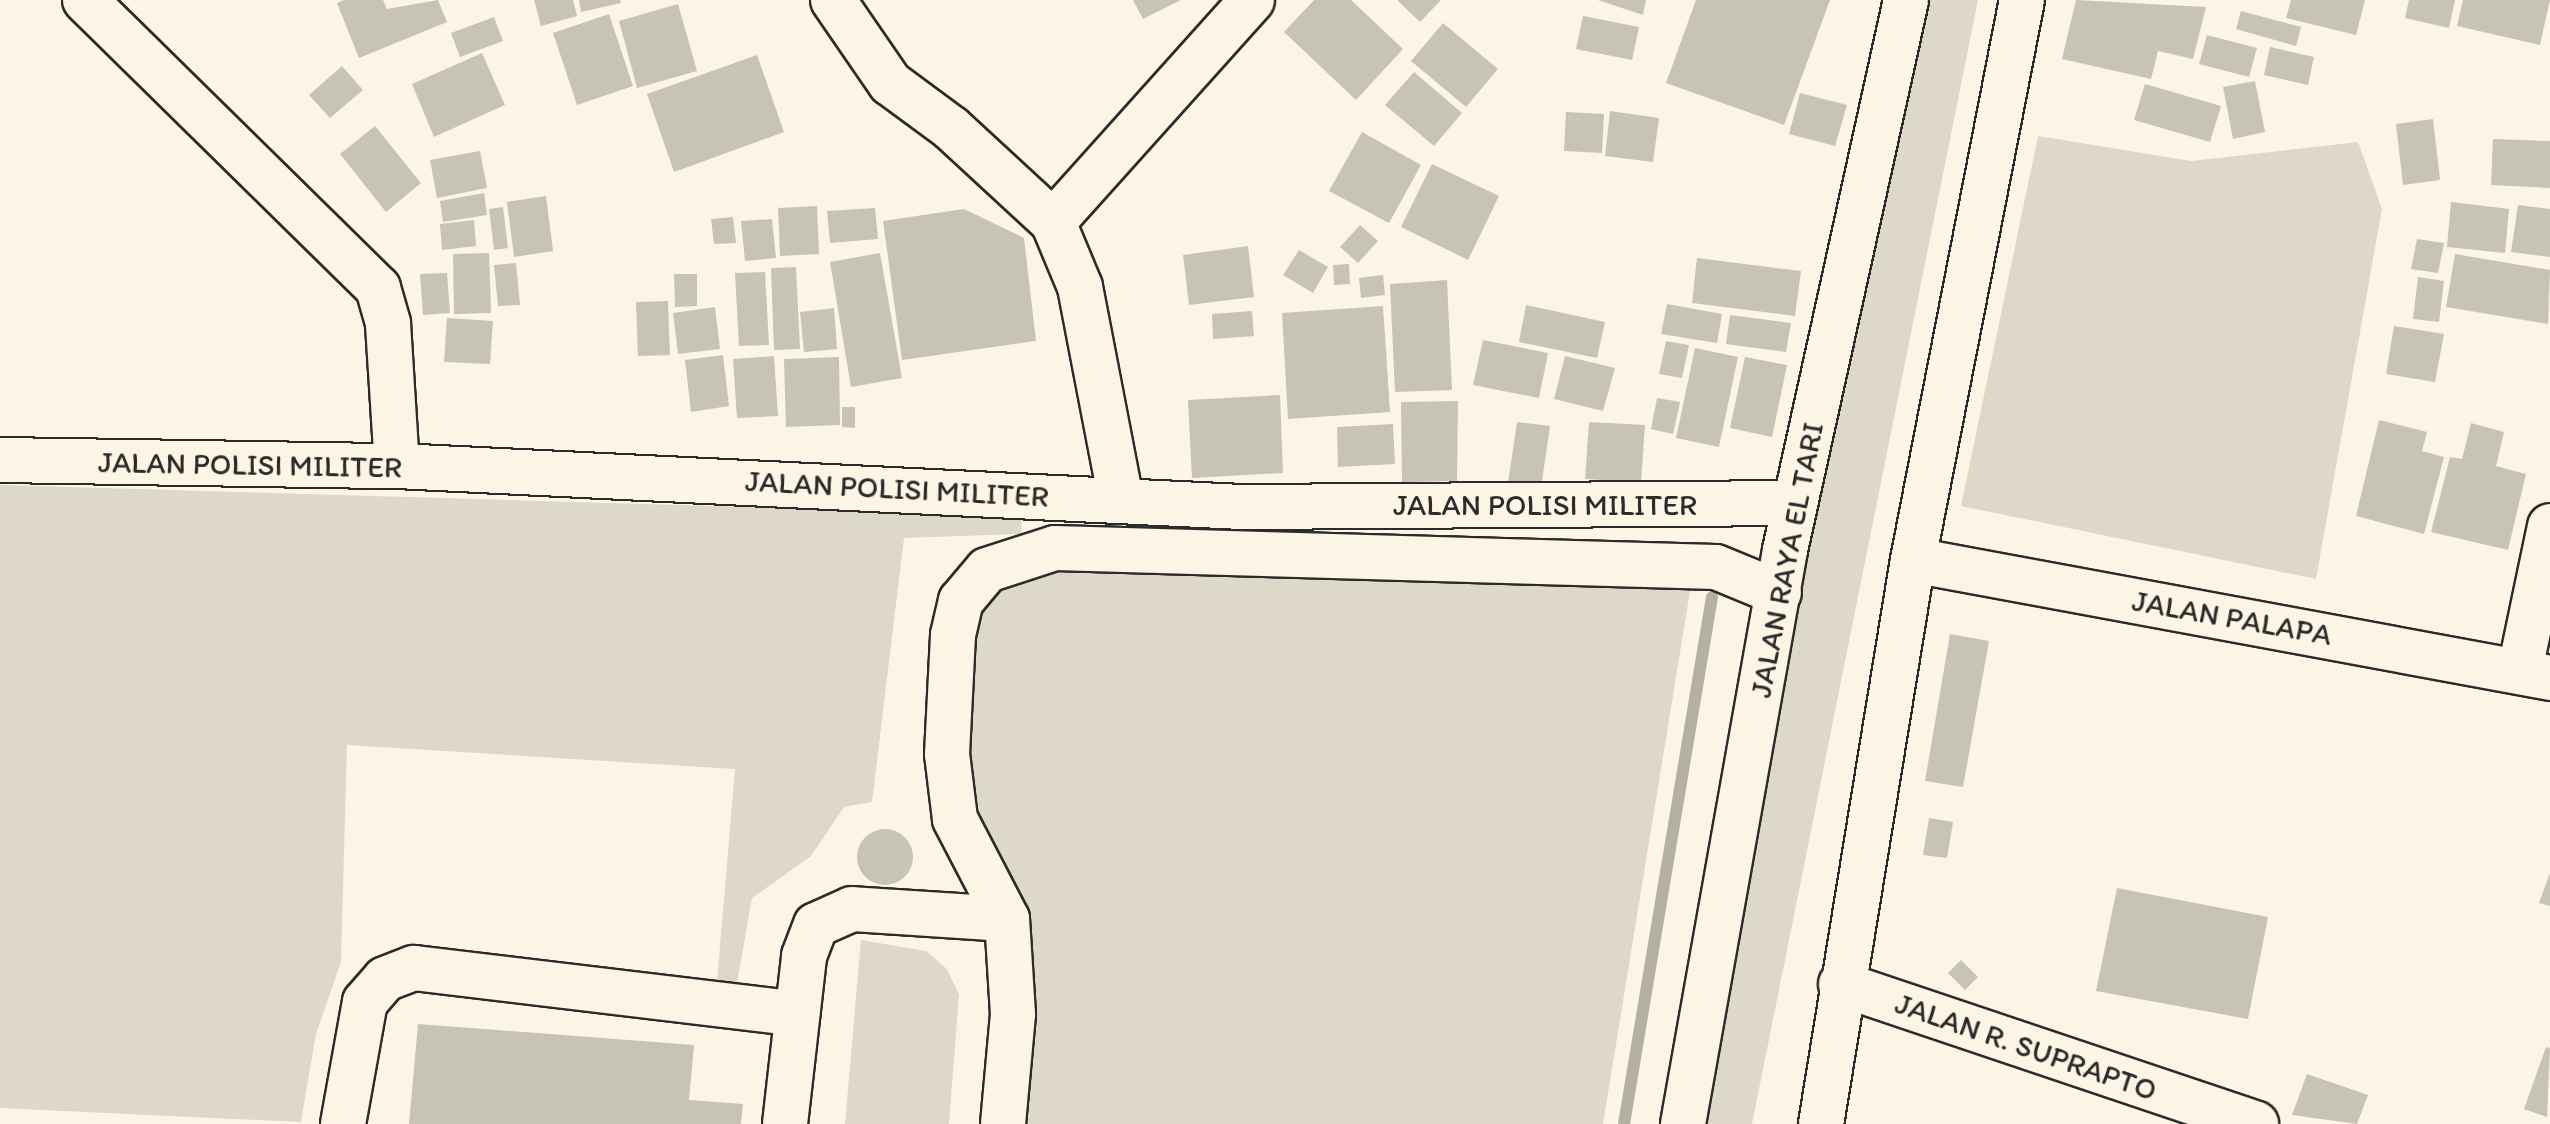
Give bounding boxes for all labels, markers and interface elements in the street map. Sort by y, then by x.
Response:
street label: JALAN RAYA EL TARI [1743,422,1831,698]
street label: JALAN POLISI MILITER [99,444,401,486]
street label: JALAN POLISI MILITER [746,463,1048,515]
street label: JALAN POLISI MILITER [1395,487,1695,523]
street label: JALAN PALAPA [2130,583,2334,653]
street label: JALAN R. SUPRAPTO [1891,985,2161,1109]

